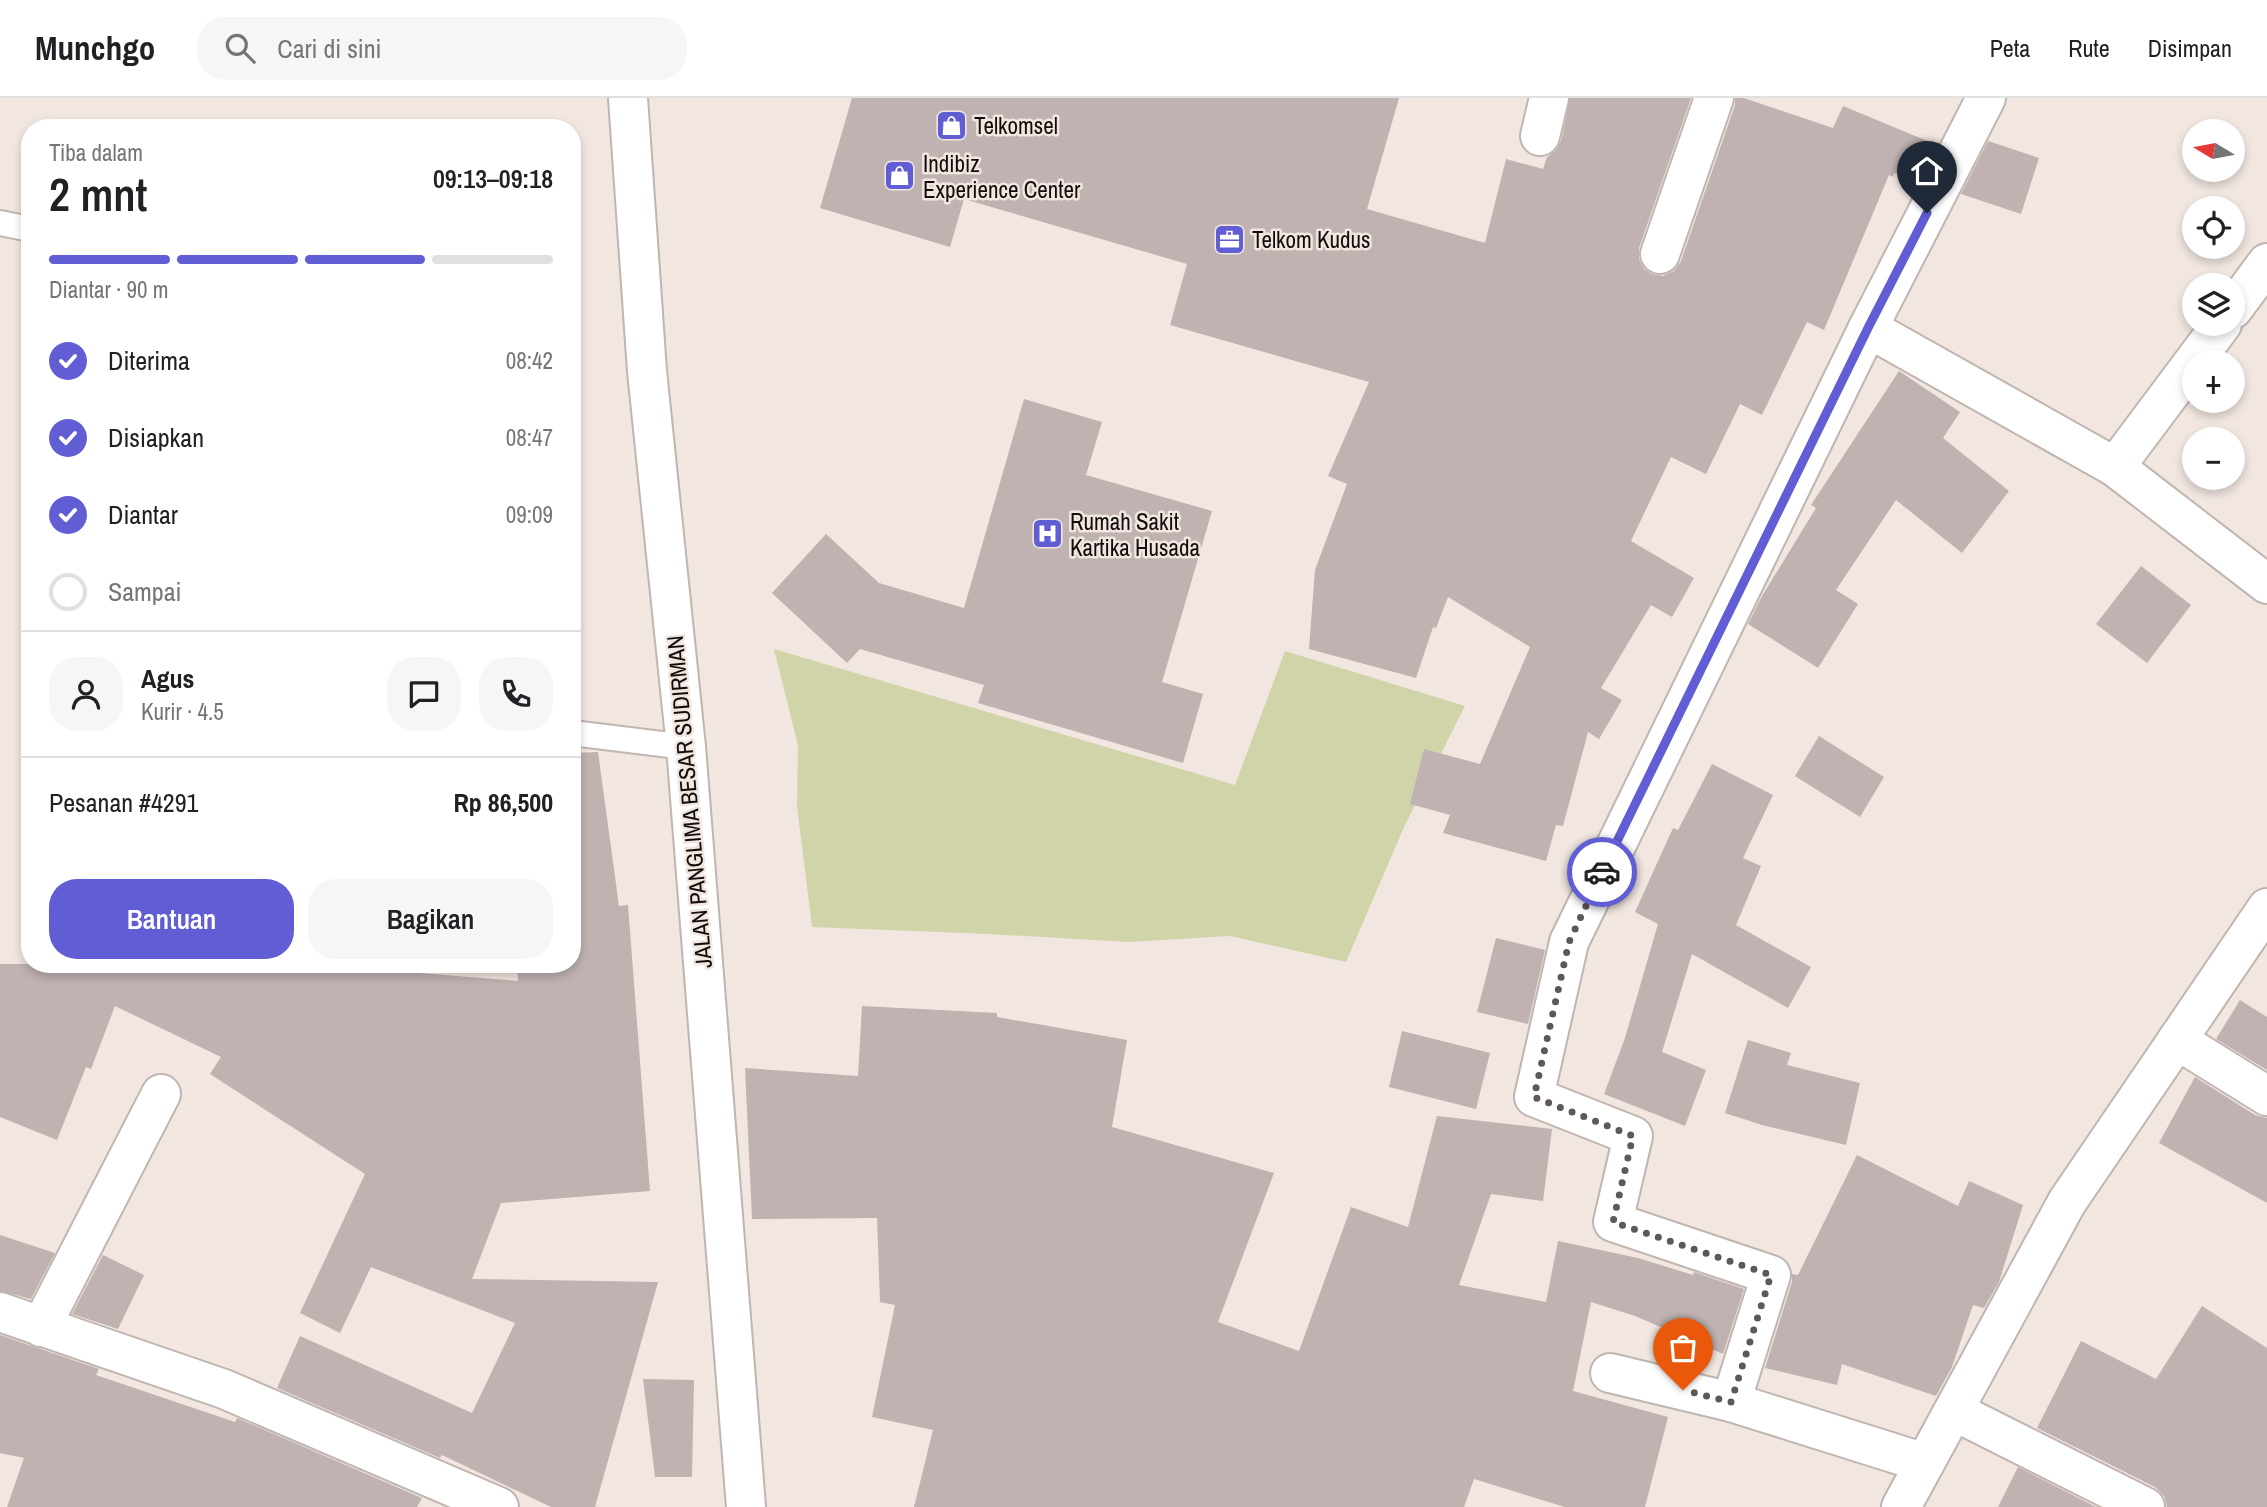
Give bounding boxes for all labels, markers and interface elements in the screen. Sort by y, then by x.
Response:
search box [197,17,687,80]
text: Munchgo [35,26,155,70]
icon: search [221,29,259,67]
text: Cari di sini [277,31,382,66]
text: Peta [1990,32,2030,64]
text: Rute [2068,32,2110,64]
text: Disimpan [2148,32,2232,64]
shop icon: Telkomsel [934,108,968,142]
place label: Telkomsel [974,110,1058,141]
north arrow [2182,119,2245,182]
map controls [2182,119,2245,490]
text: Tiba dalam [49,137,143,168]
pin [1897,141,1957,213]
place label: Indibiz Experience Center [923,148,1081,205]
icon: home [1908,152,1946,190]
shop icon: Indibiz Experience Center [883,159,917,193]
text: 09:13–09:18 [433,161,553,196]
text: 2 mnt [49,163,148,225]
button: locate [2182,196,2245,259]
office icon: Telkom Kudus [1212,222,1246,256]
place label: Telkom Kudus [1252,224,1370,255]
button: layers [2182,273,2245,336]
text: Diantar · 90 m [49,274,169,305]
icon: check [49,342,87,380]
text: Diterima [108,343,190,378]
text: 08:42 [506,345,553,376]
button: + [2182,350,2245,413]
icon: check [49,419,87,457]
text: Disiapkan [108,420,204,455]
text: 08:47 [506,422,553,453]
button: − [2182,427,2245,490]
icon: check [49,496,87,534]
text: Diantar [108,497,178,532]
text: 09:09 [506,499,553,530]
place label: Rumah Sakit Kartika Husada [1070,506,1201,563]
hospital icon: Rumah Sakit Kartika Husada [1030,517,1064,551]
text: Sampai [108,574,181,609]
street label: JALAN PANGLIMA BESAR SUDIRMAN [659,634,719,970]
button: person [49,657,123,731]
button: chat [387,657,461,731]
button: phone [479,657,553,731]
text: Agus [141,661,194,696]
text: Kurir · 4.5 [141,696,224,727]
text: Pesanan #4291 [49,785,198,820]
text: Rp 86,500 [453,785,553,820]
courier [1567,837,1637,907]
icon: car [1583,853,1621,891]
button: Bantuan [49,879,294,959]
button: Bagikan [308,879,553,959]
pin [1653,1318,1713,1390]
icon: bag [1664,1329,1702,1367]

